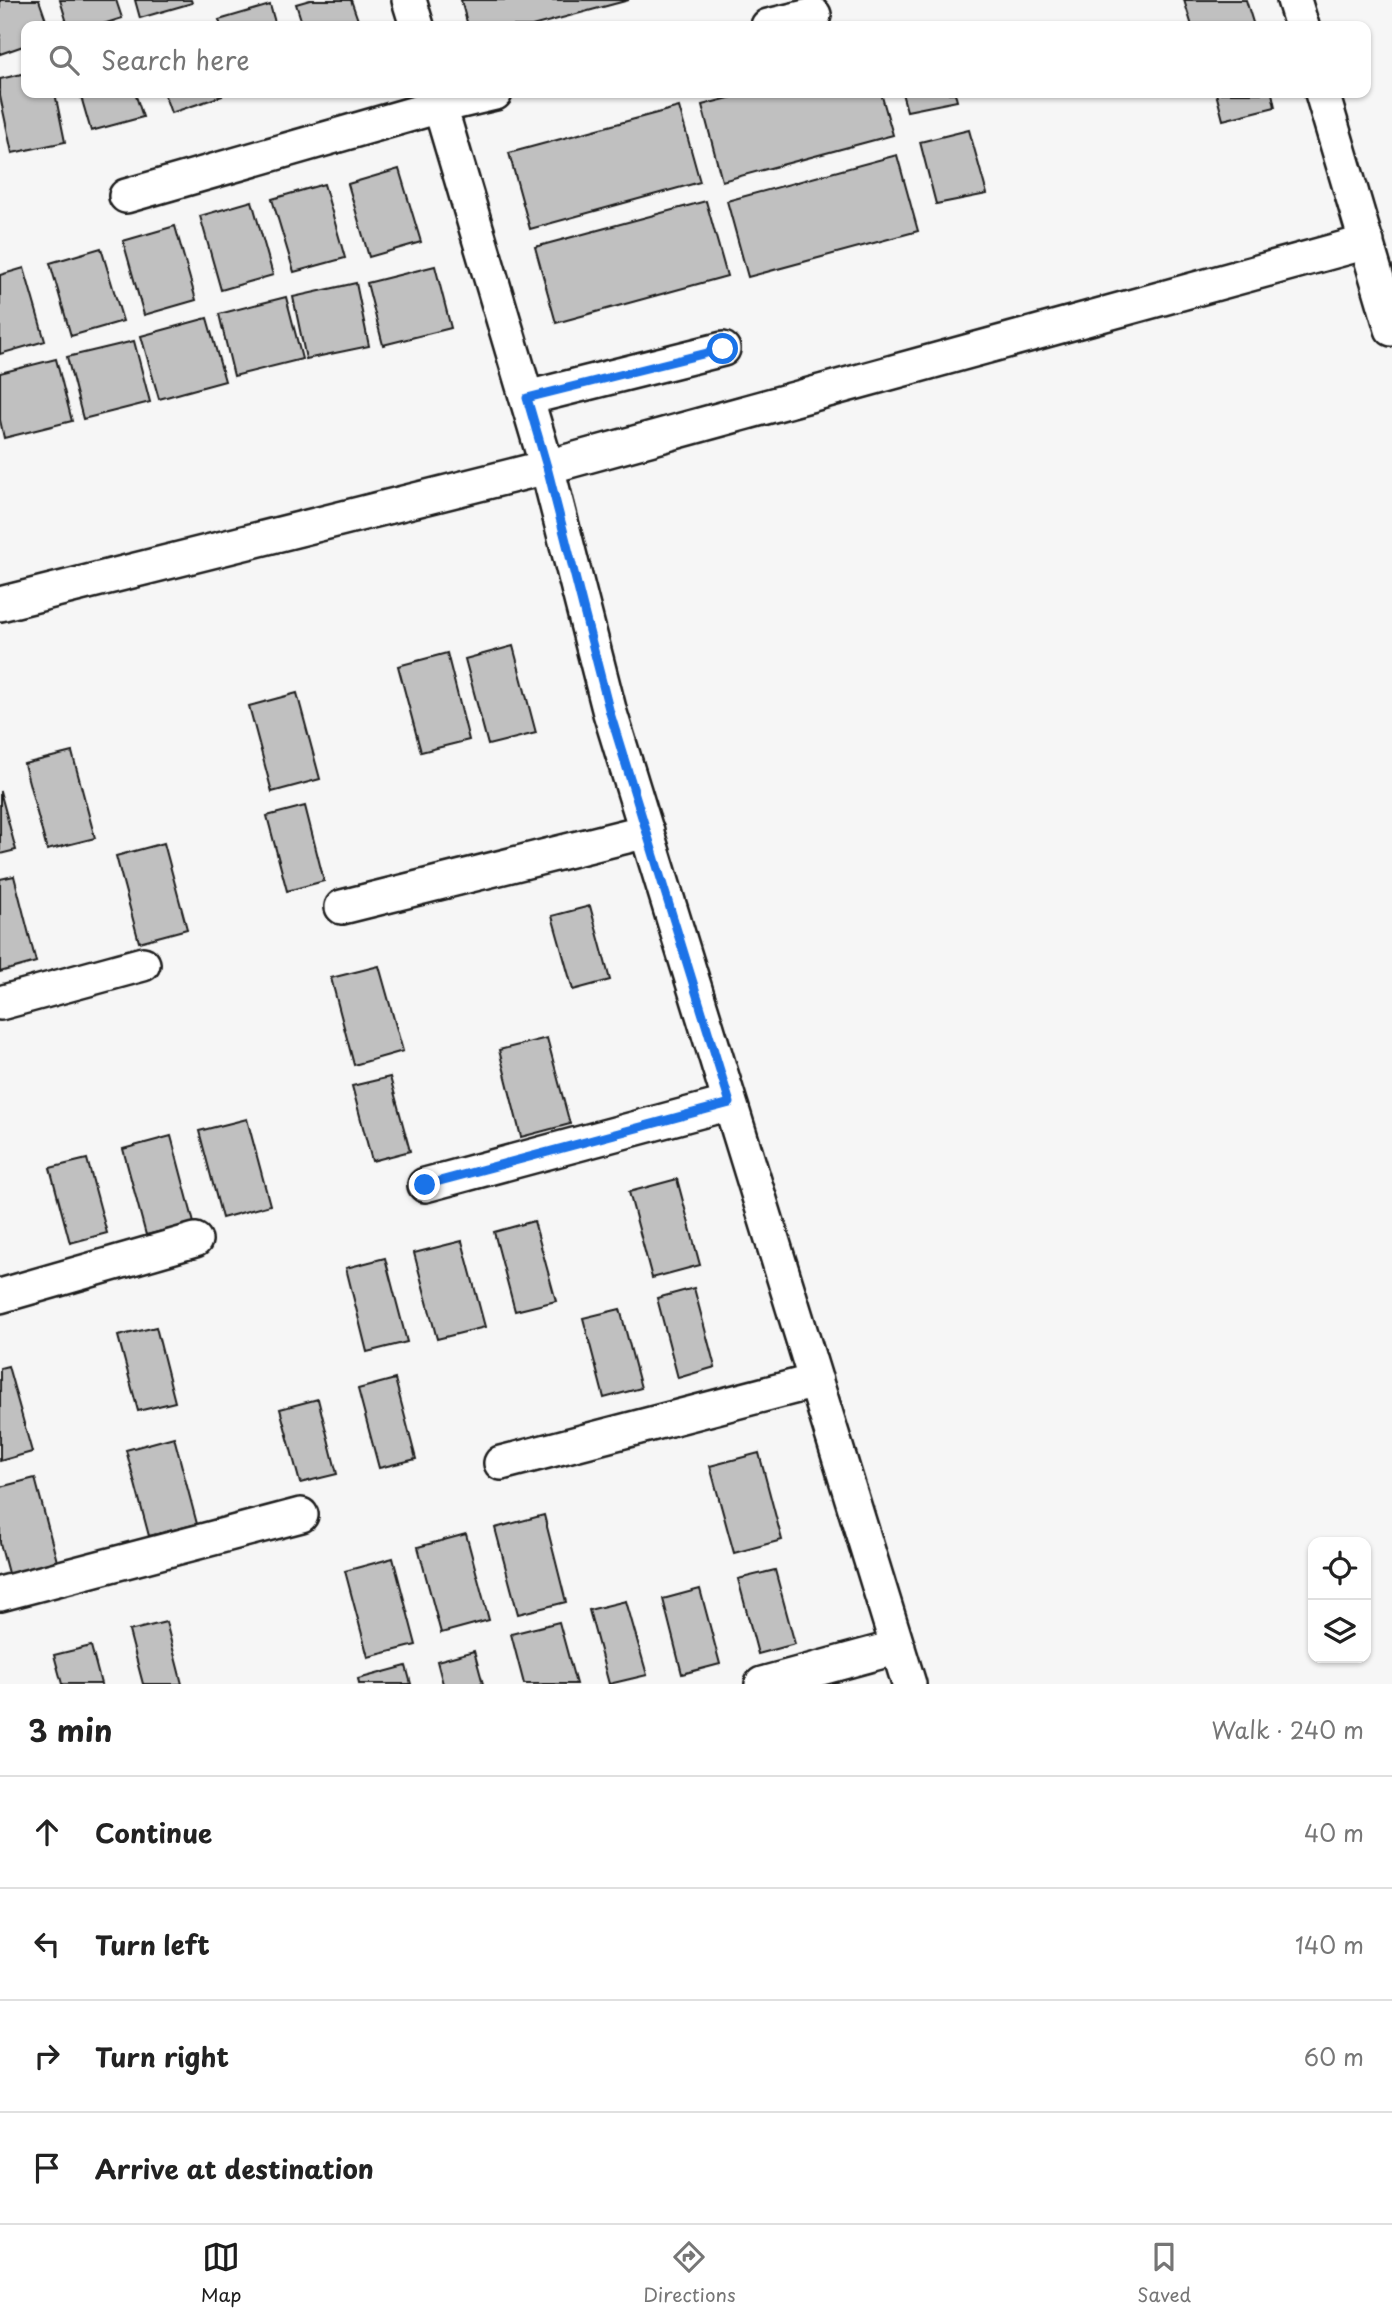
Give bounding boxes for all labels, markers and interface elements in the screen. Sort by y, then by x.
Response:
search box [21,21,1371,98]
text: Search here [101,40,250,79]
icon: search [45,41,83,79]
route start [707,333,738,364]
route end [409,1169,440,1200]
map controls [1308,1537,1371,1663]
button: locate [1308,1537,1371,1600]
button: layers [1308,1600,1371,1663]
text: 3 min [28,1707,113,1752]
text: Walk · 240 m [1212,1712,1364,1747]
icon: ahead [28,1813,66,1851]
text: Continue [95,1813,212,1852]
text: 40 m [1304,1815,1364,1850]
icon: left [28,1925,66,1963]
text: Turn left [95,1925,210,1964]
text: 140 m [1295,1927,1364,1962]
icon: right [28,2037,66,2075]
text: Turn right [95,2037,229,2076]
text: 60 m [1304,2039,1364,2074]
icon: arrive [28,2149,66,2187]
text: Arrive at destination [95,2149,374,2188]
tab: Map [201,2238,241,2308]
tab: Directions [643,2238,736,2308]
tab: Saved [1137,2238,1191,2308]

